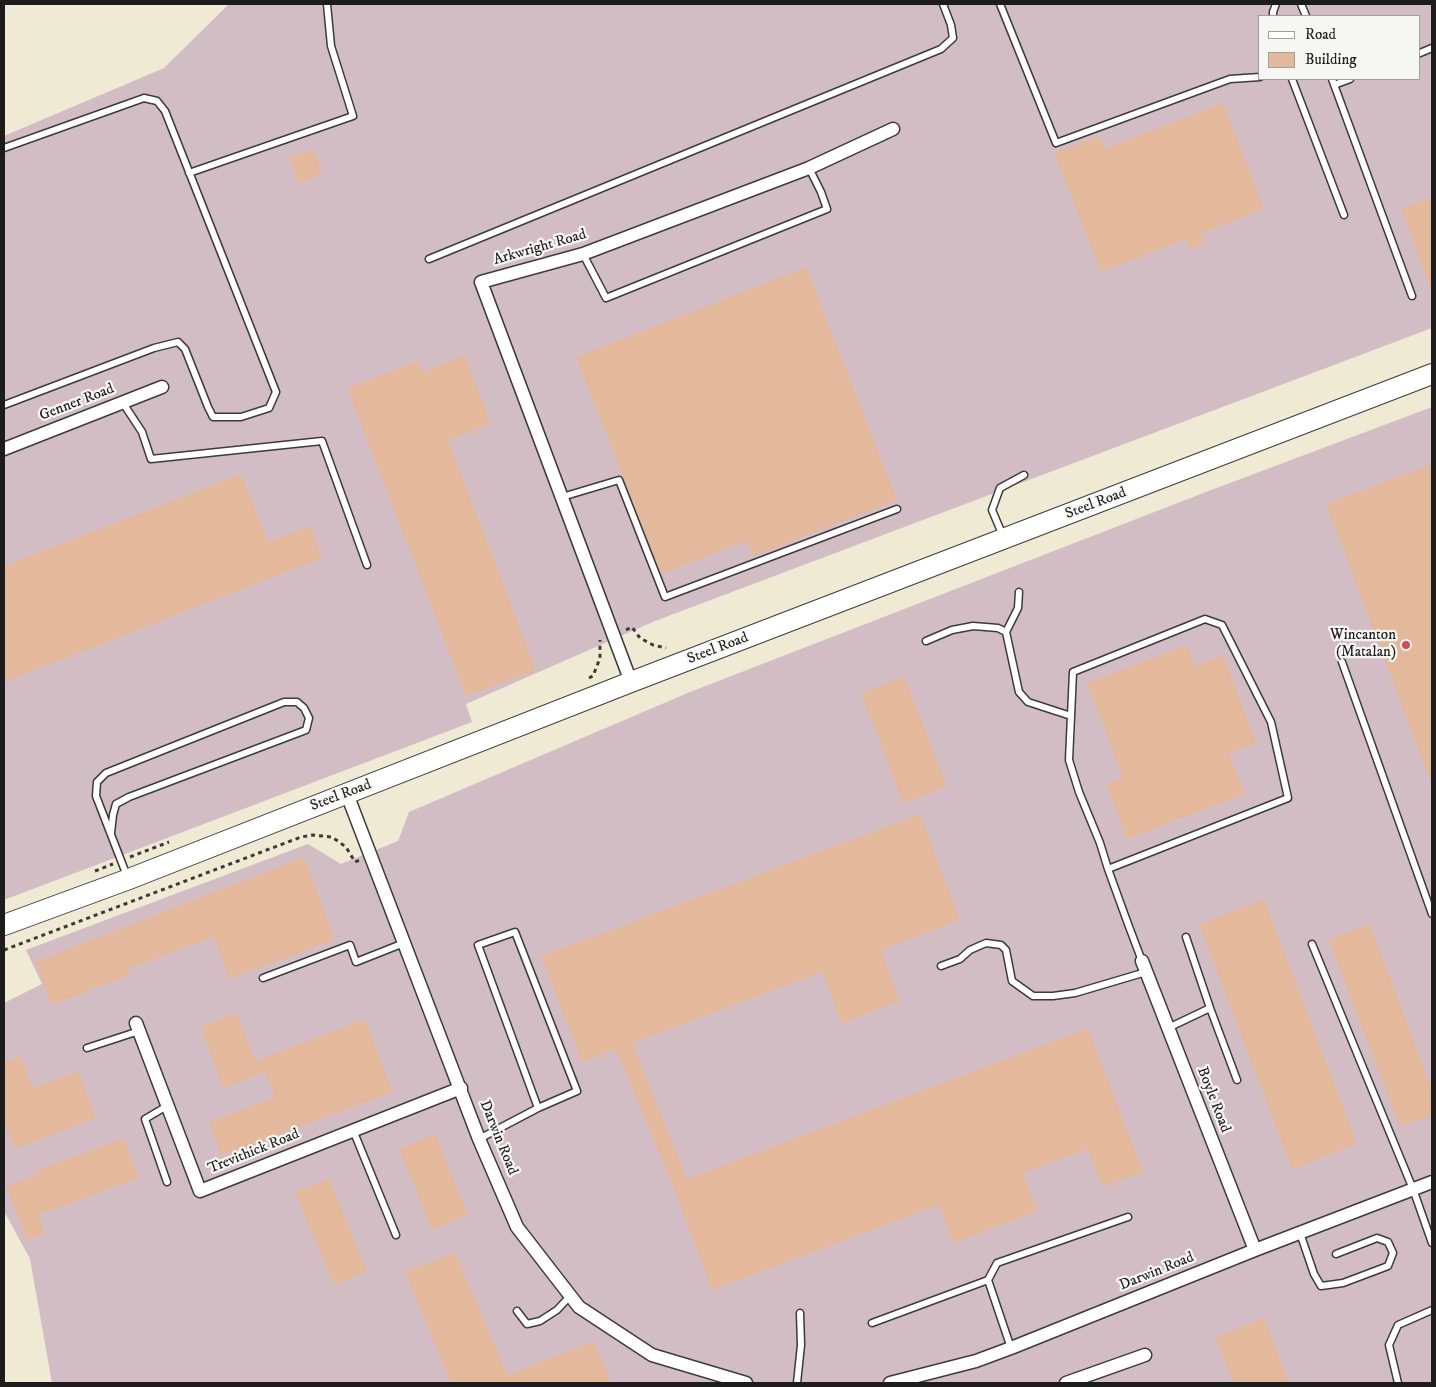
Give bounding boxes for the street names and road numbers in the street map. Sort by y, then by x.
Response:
street label: Arkwright Road [492,226,588,270]
street label: Genner Road [37,381,117,425]
street label: Steel Road [1063,484,1129,524]
street label: Steel Road [685,629,751,669]
street label: Steel Road [308,776,374,816]
street label: Boyle Road [1192,1065,1234,1135]
street label: Darwin Road [475,1098,521,1178]
street label: Trevithick Road [206,1126,302,1178]
street label: Darwin Road [1117,1249,1197,1295]

